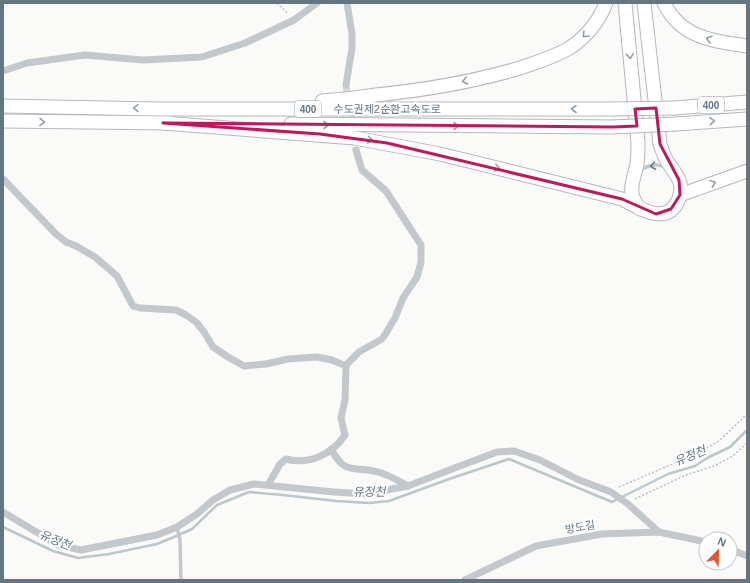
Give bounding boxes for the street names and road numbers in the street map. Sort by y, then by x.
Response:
road number: 400 [698,97,724,113]
road number: 400 [295,101,321,117]
street label: 수도권제2순환고속도로 [333,103,441,115]
street label: 방도길 [564,518,596,536]

